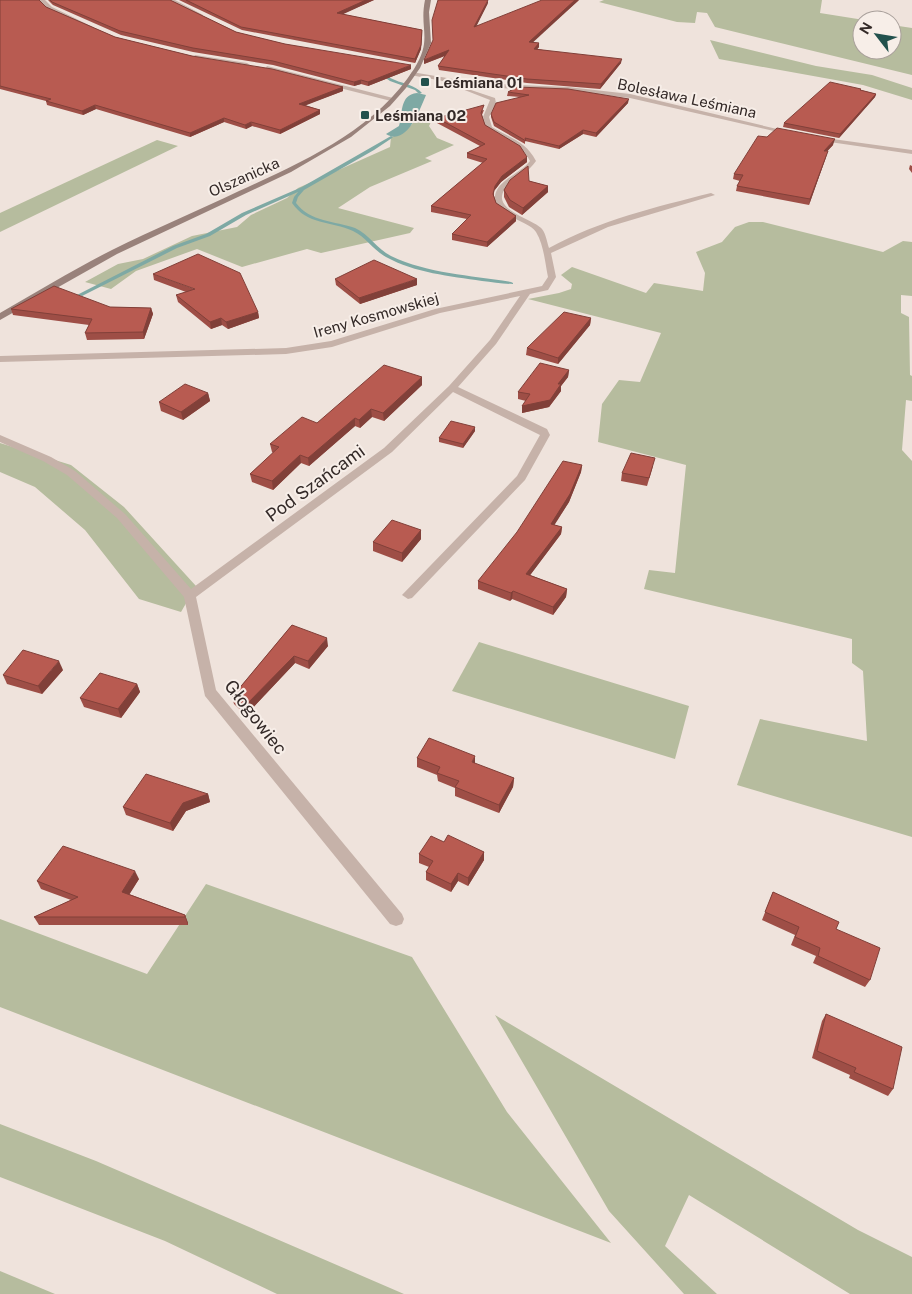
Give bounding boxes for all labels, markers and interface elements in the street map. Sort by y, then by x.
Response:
north arrow [852,10,902,60]
text: N [856,19,876,37]
place label: Leśmiana 01 [435,74,523,91]
street label: Bolesława Leśmiana [616,75,758,121]
marker: Leśmiana 01 [419,76,431,88]
place label: Leśmiana 02 [375,107,466,124]
marker: Leśmiana 02 [359,109,371,121]
street label: Olszanicka [206,154,282,200]
street label: Ireny Kosmowskiej [311,289,441,341]
street label: Pod Szańcami [261,440,369,526]
street label: Głogowiec [220,676,292,758]

